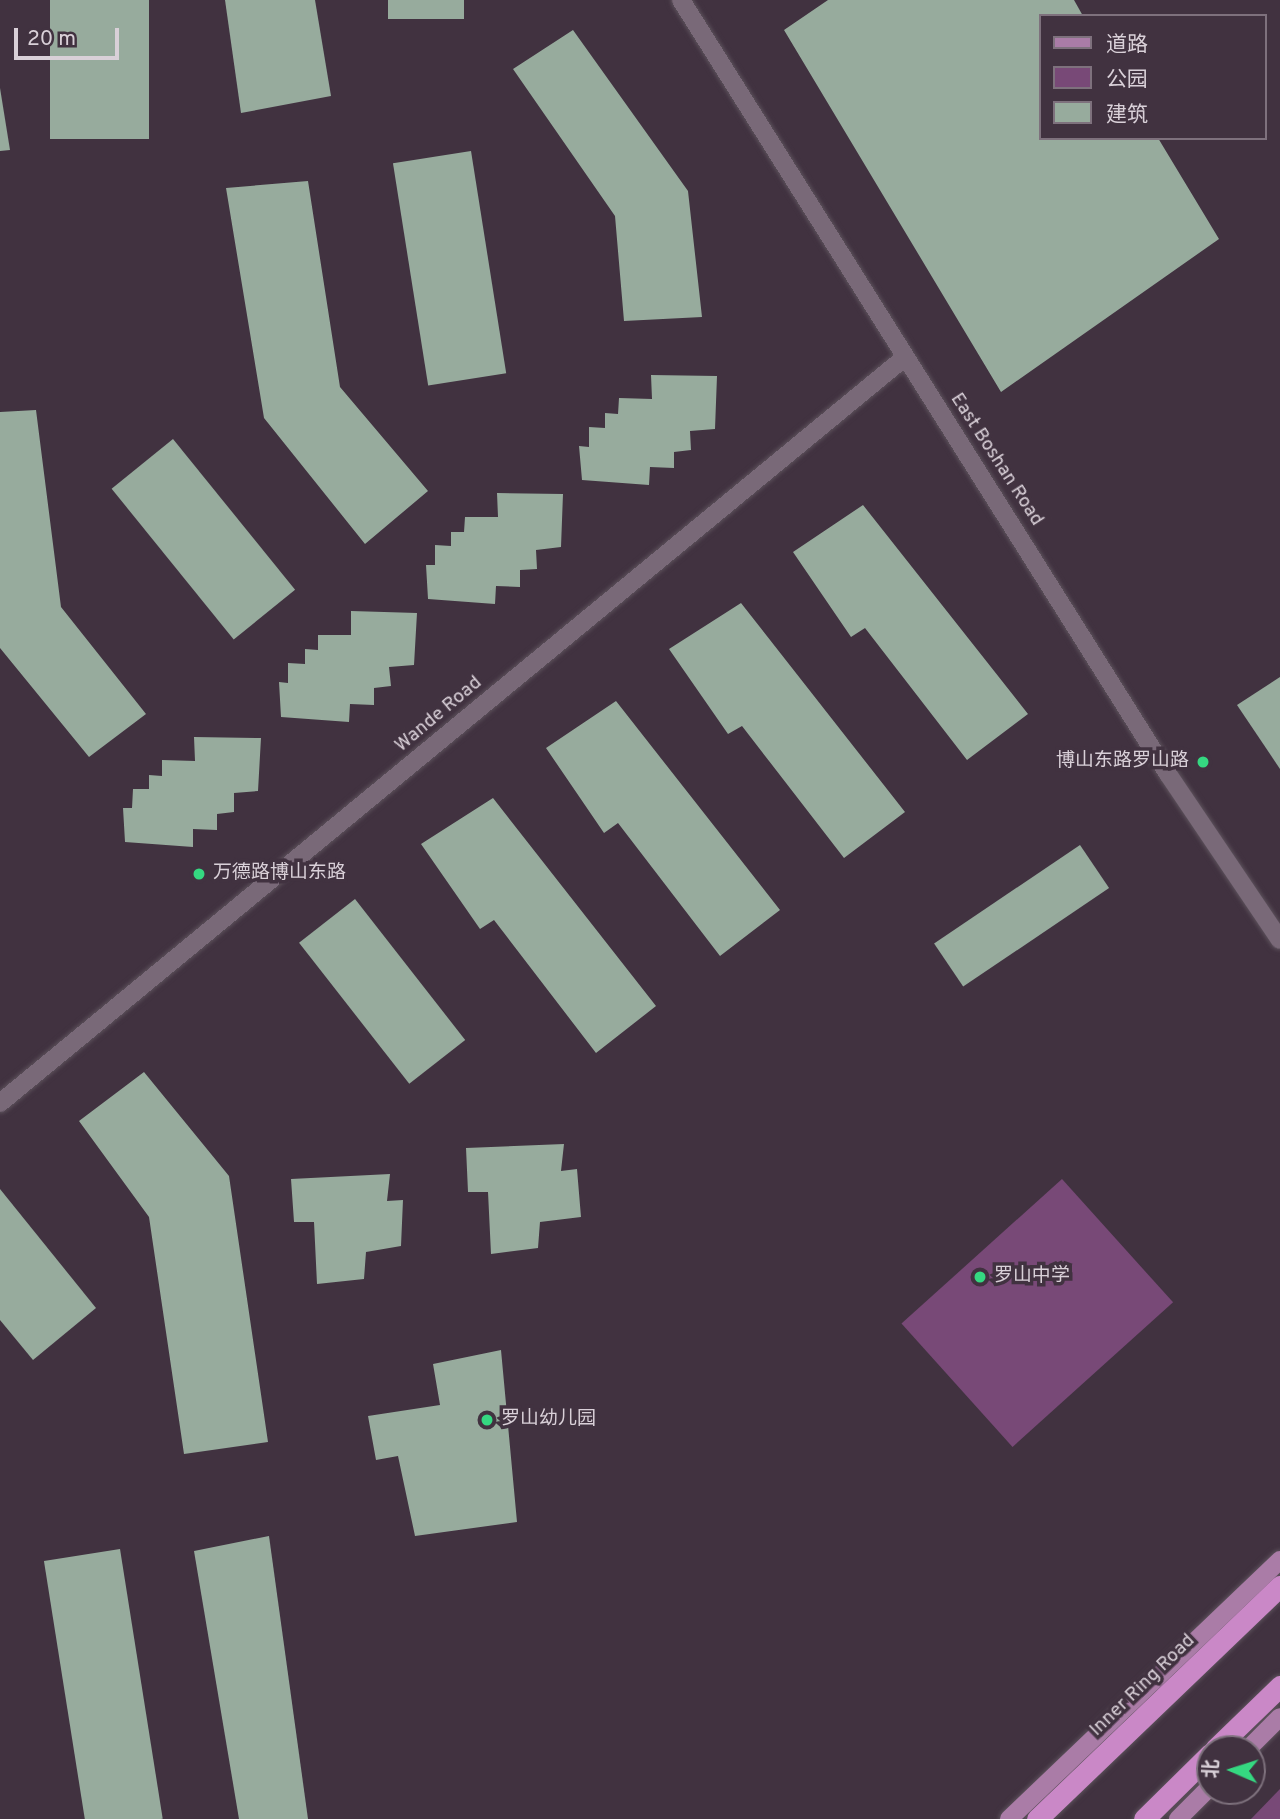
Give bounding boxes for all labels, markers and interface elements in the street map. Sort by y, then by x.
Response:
scale bar [18,14,122,58]
legend [1038,14,1266,140]
text: 20 m [27,26,76,53]
text: 道路 [1106,32,1148,59]
text: 公园 [1106,67,1148,94]
text: 建筑 [1106,102,1148,129]
street label: East Boshan Road [945,389,1047,531]
street label: Wande Road [391,672,487,758]
place label: 博山东路罗山路 [1056,751,1189,773]
marker: 博山东路罗山路 [1195,754,1211,770]
place label: 万德路博山东路 [213,863,346,885]
marker: 万德路博山东路 [191,866,207,882]
place label: 罗山中学 [994,1266,1070,1288]
marker: 罗山中学 [972,1269,988,1285]
place label: 罗山幼儿园 [501,1409,596,1431]
marker: 罗山幼儿园 [479,1412,495,1428]
street label: Inner Ring Road [1086,1630,1200,1742]
north arrow [1196,1735,1266,1805]
text: 北 [1200,1759,1225,1779]

